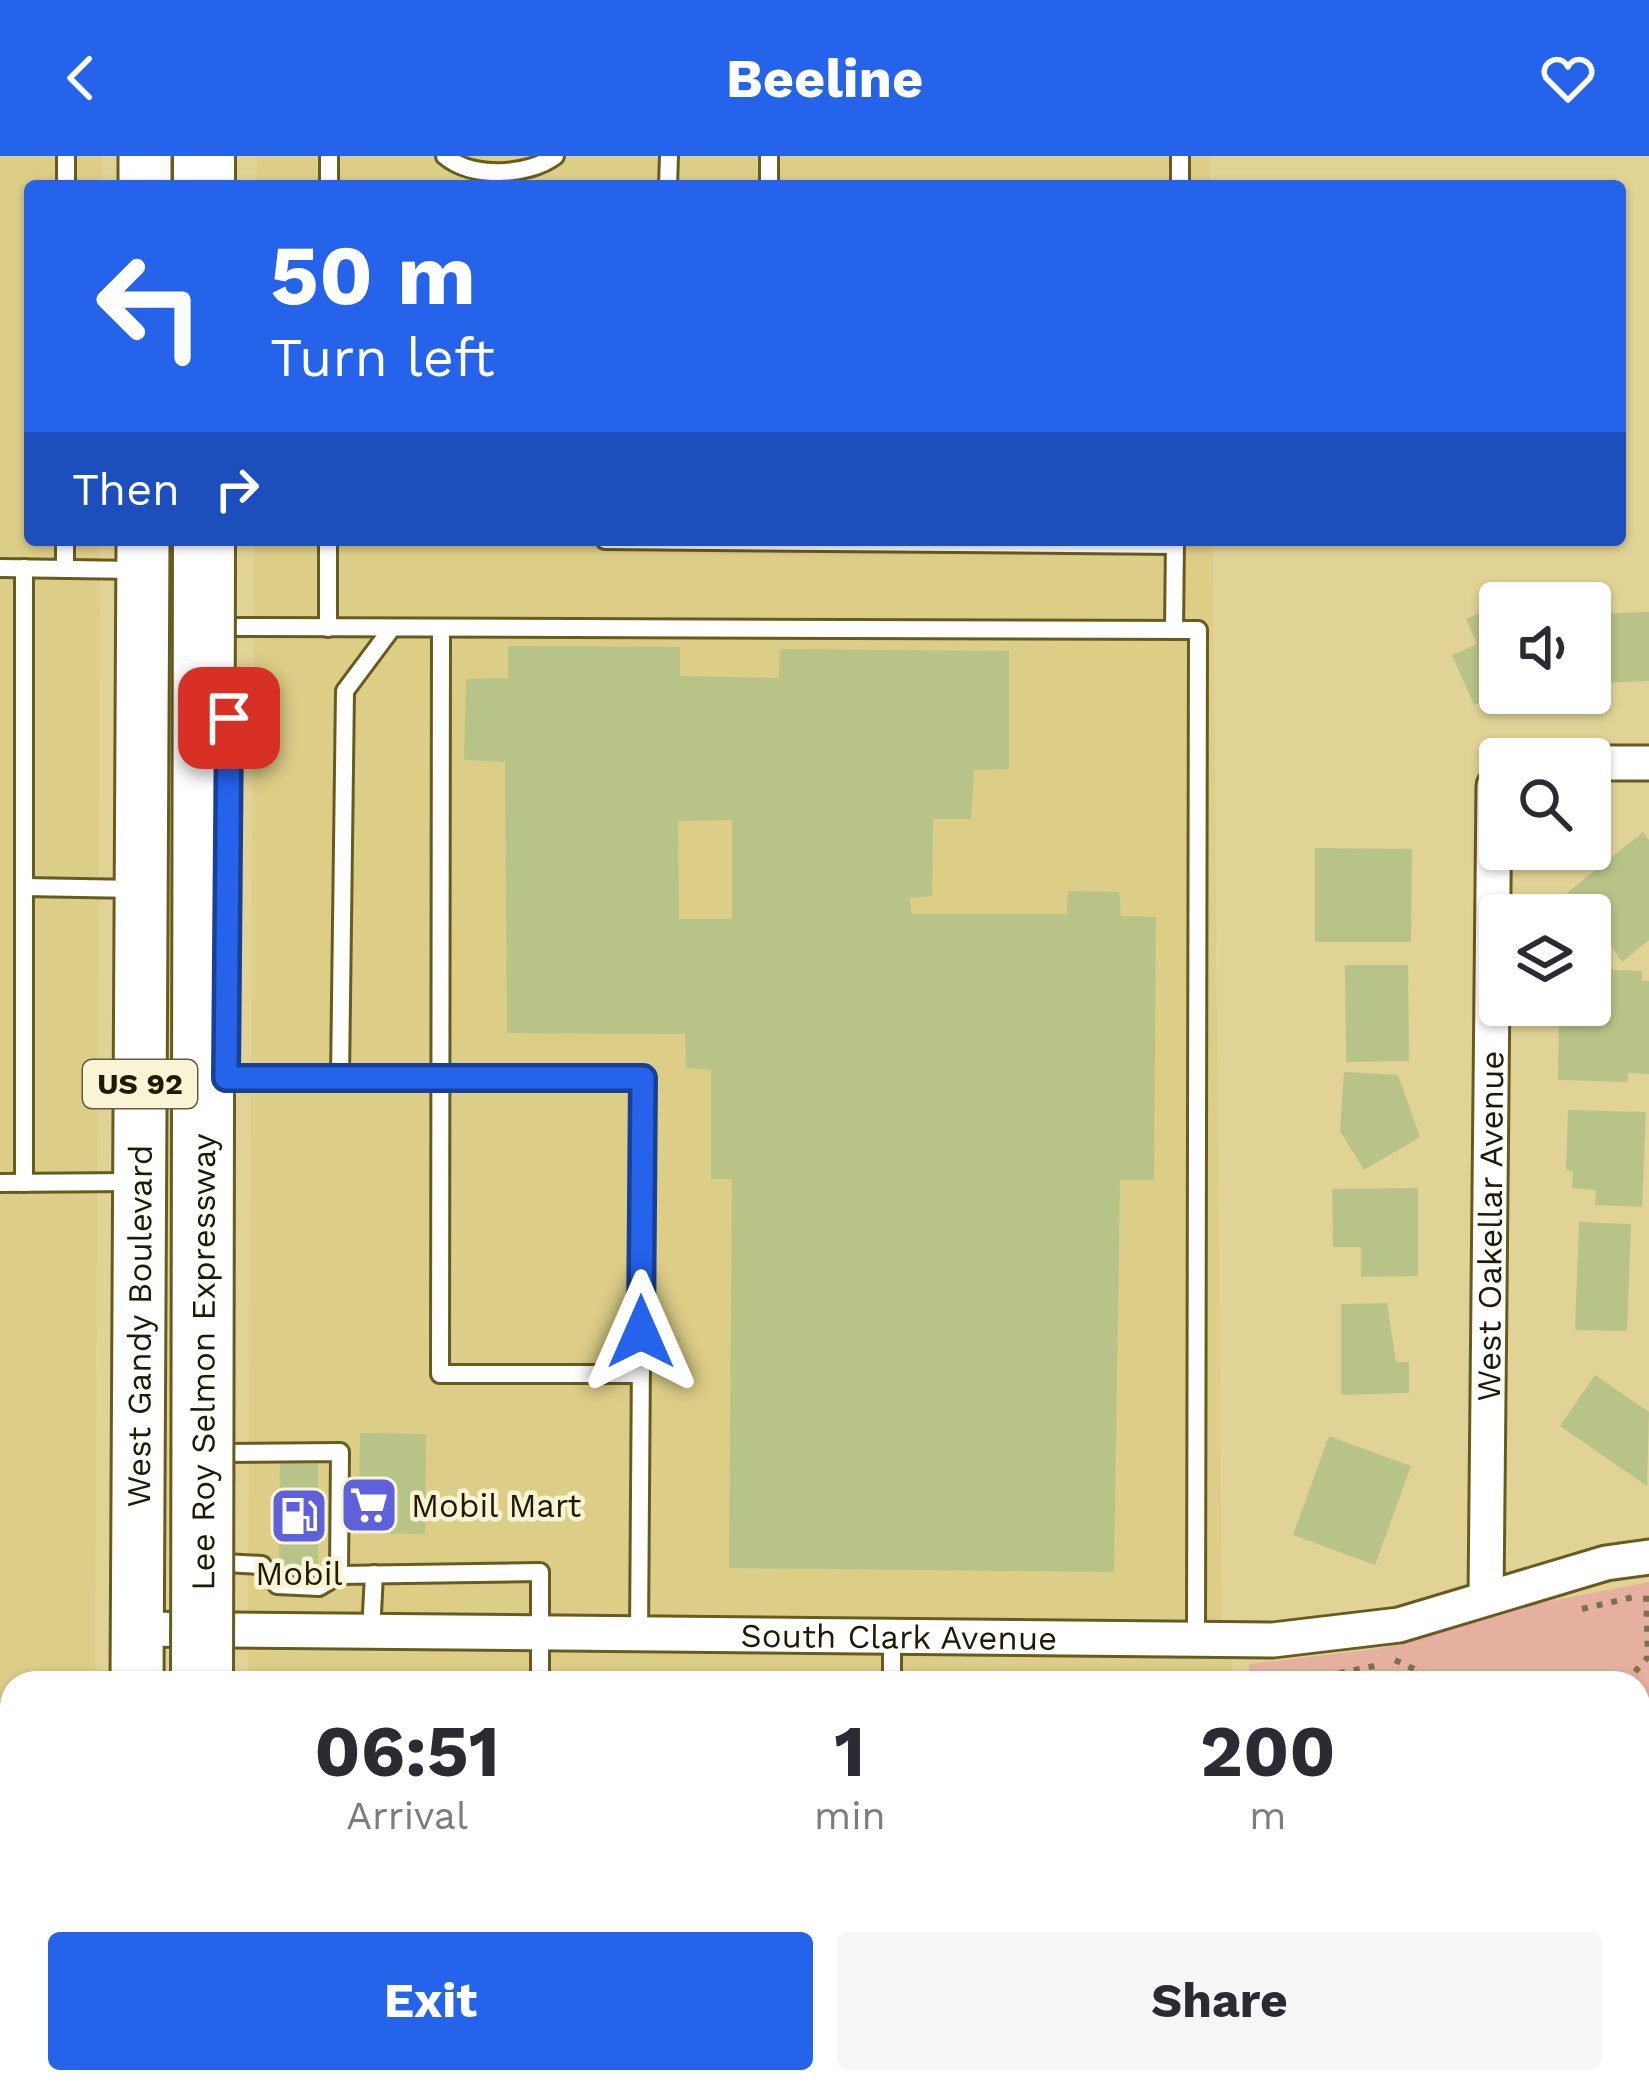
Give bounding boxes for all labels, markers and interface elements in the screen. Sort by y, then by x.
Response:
icon: back [48,45,114,111]
icon: heart [1535,45,1601,111]
text: Beeline [726,47,923,110]
text: 50 m [270,226,476,324]
icon: left [72,228,228,384]
text: Turn left [270,326,495,389]
icon: right [204,456,270,522]
text: Then [72,463,180,516]
map controls [1479,582,1611,1026]
button: sound [1479,582,1611,714]
pin [178,667,280,769]
icon: arrive [196,685,262,751]
button: search [1479,738,1611,870]
button: layers [1479,894,1611,1026]
street label: West Oakellar Avenue [1469,1050,1511,1402]
road number: US 92 [83,1060,197,1108]
street label: Lee Roy Selmon Expressway [183,1133,223,1591]
street label: West Gandy Boulevard [119,1144,160,1508]
position arrow [578,1269,704,1395]
supermarket icon: Mobil Mart [338,1474,400,1536]
fuel station icon: Mobil [268,1485,330,1547]
place label: Mobil Mart [411,1486,582,1525]
place label: Mobil [255,1554,343,1593]
street label: South Clark Avenue [741,1616,1057,1658]
text: 06:51 [314,1709,500,1793]
text: 1 [834,1709,865,1793]
text: 200 [1200,1709,1336,1793]
text: Arrival [346,1793,468,1838]
text: min [814,1793,886,1838]
text: m [1249,1793,1286,1838]
button: Exit [48,1932,813,2070]
button: Share [837,1932,1602,2070]

